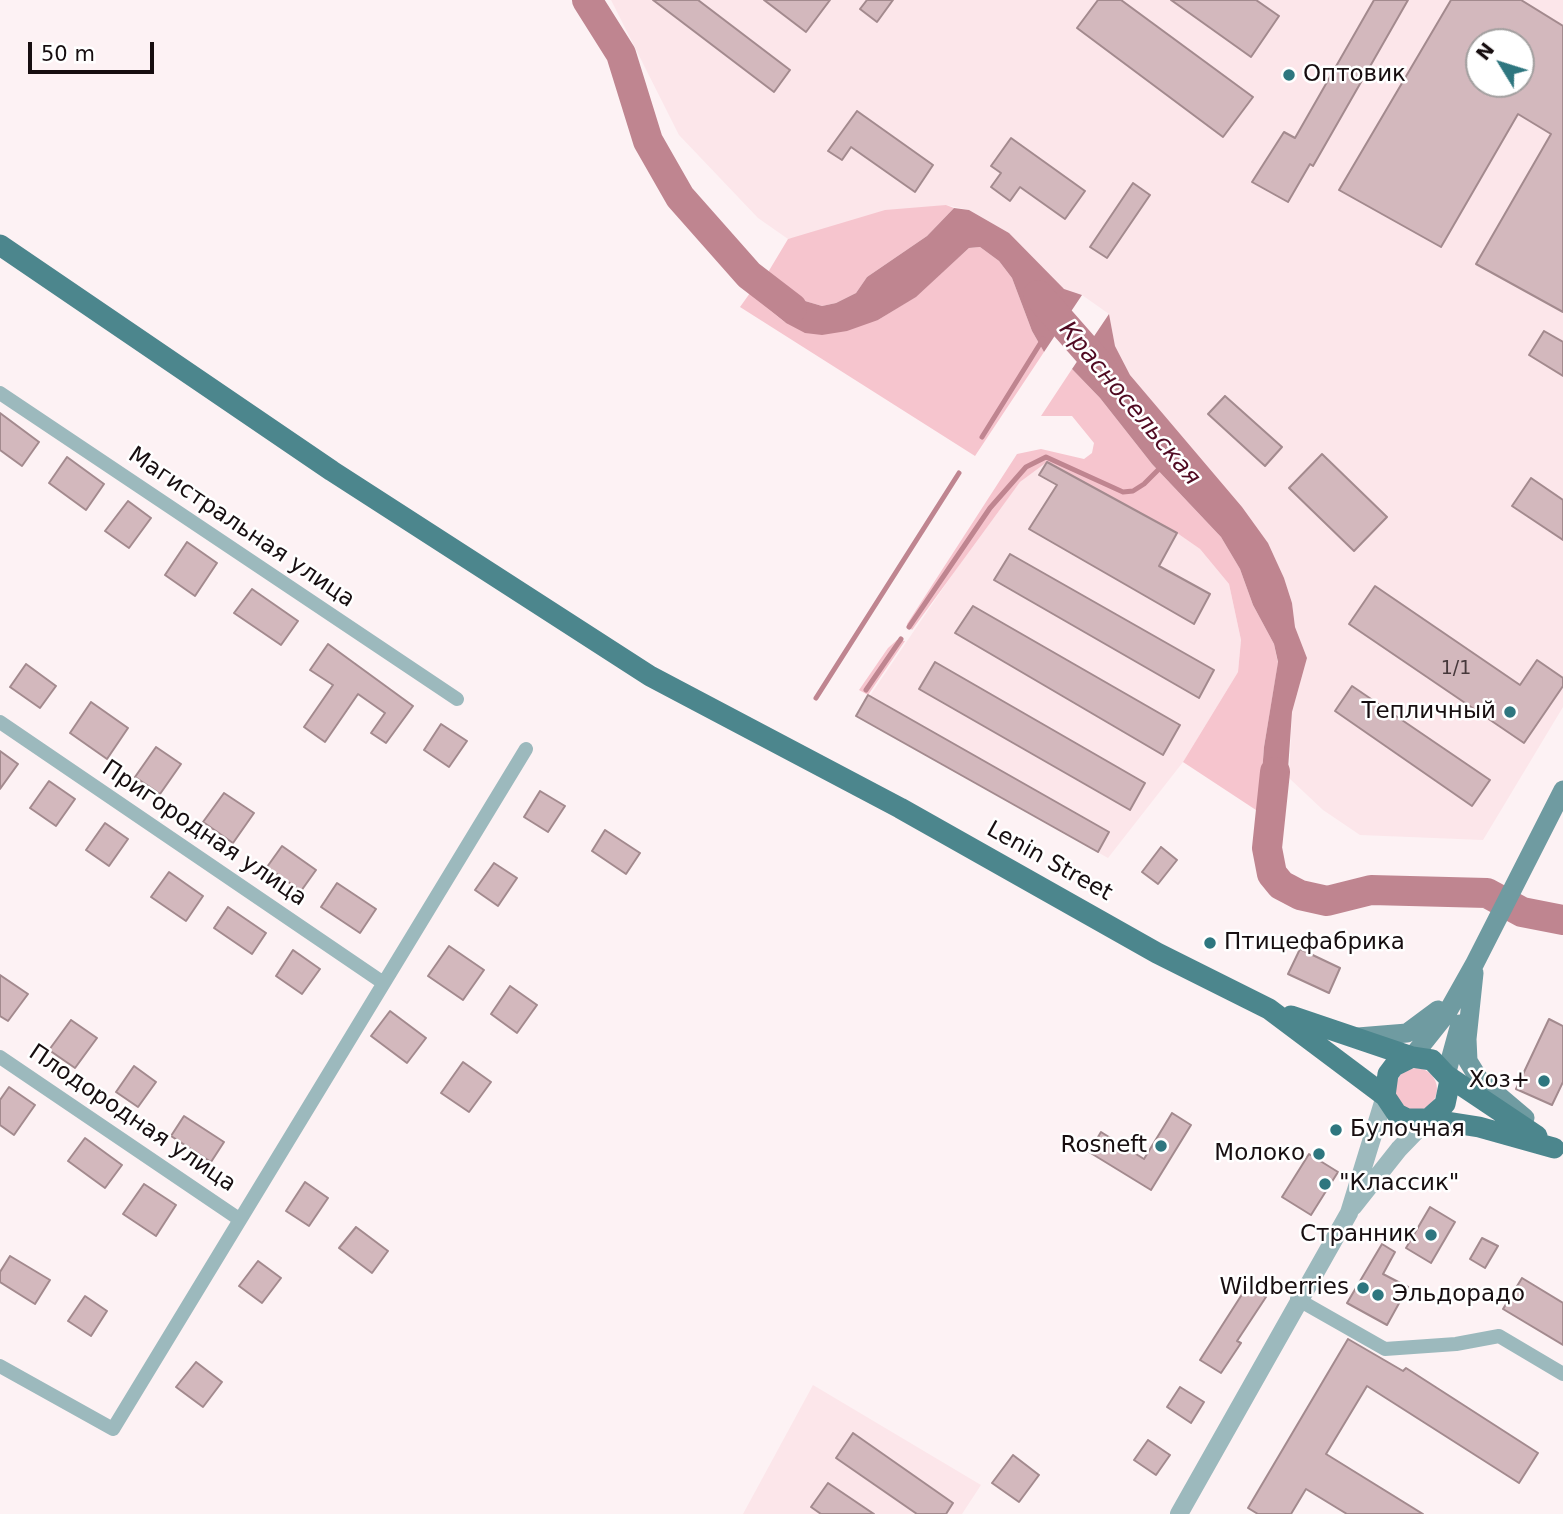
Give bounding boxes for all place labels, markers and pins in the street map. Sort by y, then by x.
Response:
place label: Оптовик [1303,61,1406,89]
marker: Оптовик [1281,67,1297,83]
place label: Тепличный [1361,698,1496,726]
marker: Тепличный [1502,704,1518,720]
place label: Птицефабрика [1224,929,1405,957]
marker: Птицефабрика [1202,935,1218,951]
place label: Хоз+ [1469,1067,1530,1095]
marker: Хоз+ [1536,1073,1552,1089]
place label: Булочная [1350,1116,1465,1144]
marker: Булочная [1328,1122,1344,1138]
place label: Rosneft [1061,1132,1147,1160]
marker: Rosneft [1153,1138,1169,1154]
place label: Молоко [1214,1140,1305,1168]
marker: Молоко [1311,1146,1327,1162]
place label: "Классик" [1339,1170,1459,1198]
marker: "Классик" [1317,1176,1333,1192]
place label: Странник [1300,1221,1417,1249]
marker: Странник [1423,1227,1439,1243]
place label: Wildberries [1220,1274,1349,1302]
marker: Wildberries [1355,1280,1371,1296]
place label: Эльдорадо [1392,1281,1525,1309]
marker: Эльдорадо [1370,1287,1386,1303]

